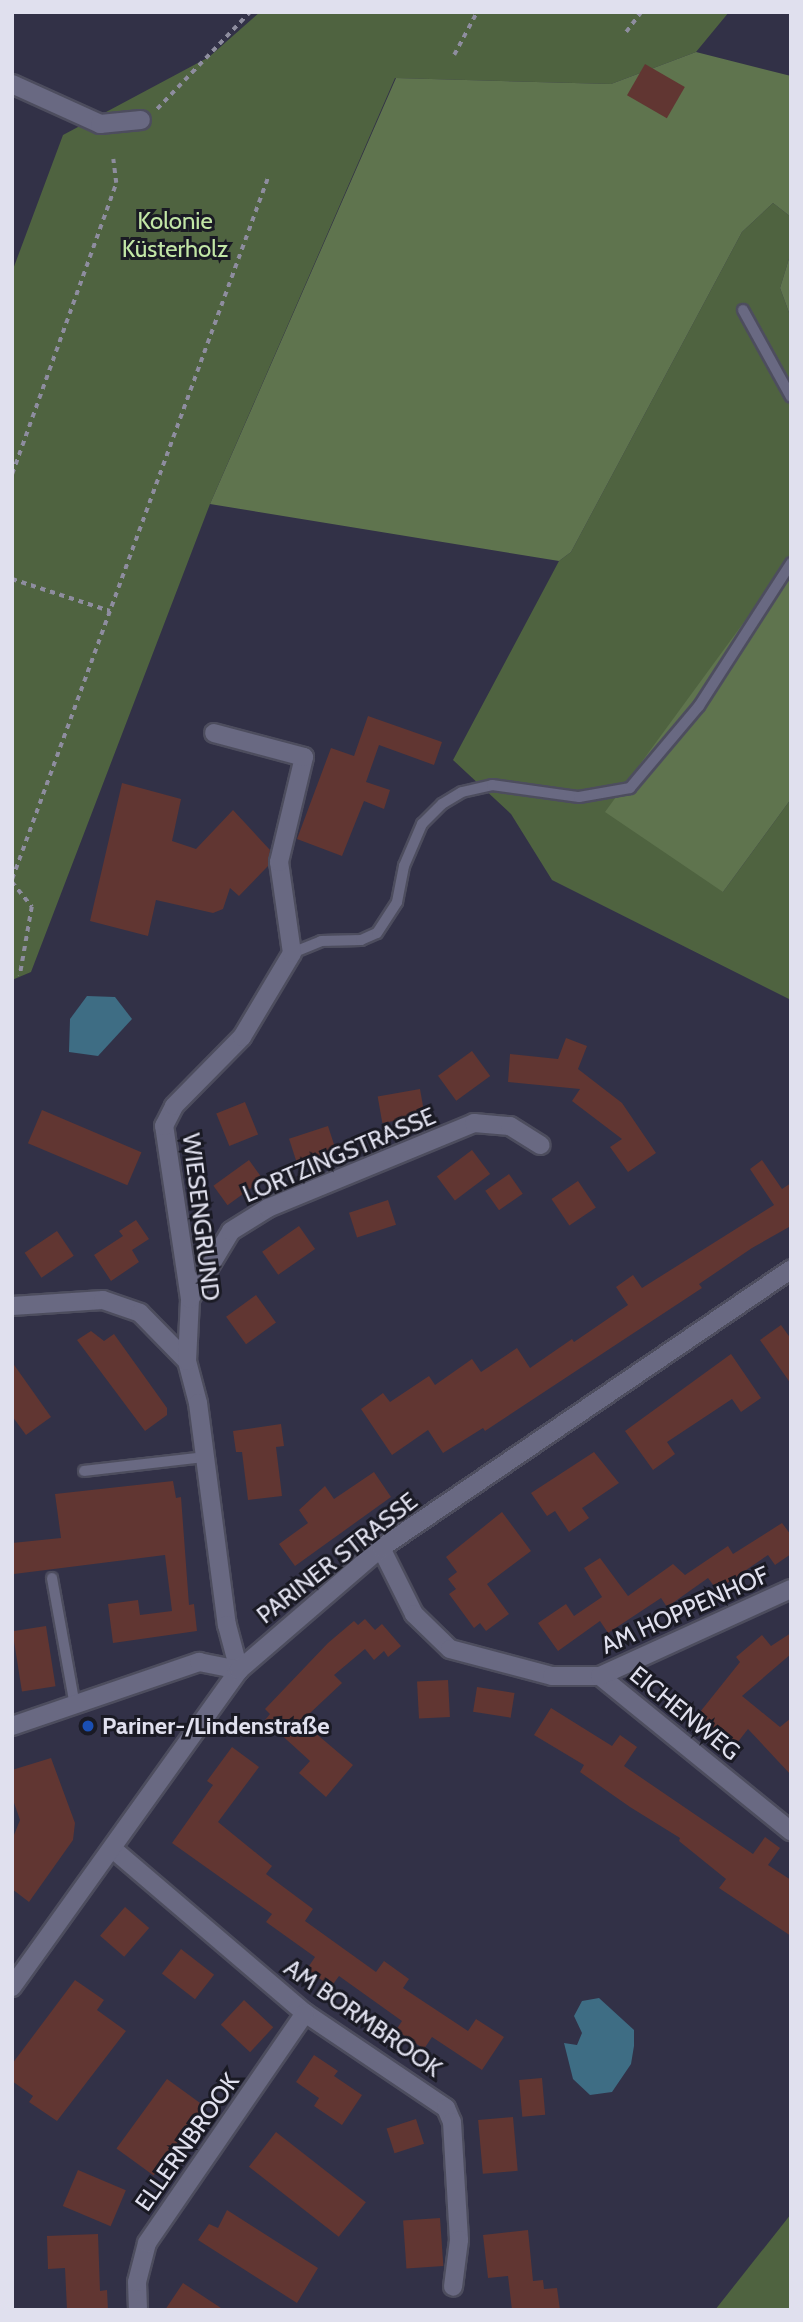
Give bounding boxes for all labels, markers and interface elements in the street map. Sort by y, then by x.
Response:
park label: Kolonie Küsterholz [122,207,228,263]
street label: LORTZINGSTRASSE [238,1101,440,1209]
street label: WIESENGRUND [176,1132,226,1302]
street label: PARINER STRASSE [251,1486,423,1630]
street label: AM HOPPENHOF [597,1560,773,1660]
street label: EICHENWEG [624,1660,746,1766]
place label: Pariner-/Lindenstraße [102,1712,330,1740]
marker: Pariner-/Lindenstraße [80,1718,96,1734]
street label: AM BORMBROOK [279,1953,447,2083]
street label: ELLERNBROOK [129,2068,245,2216]

